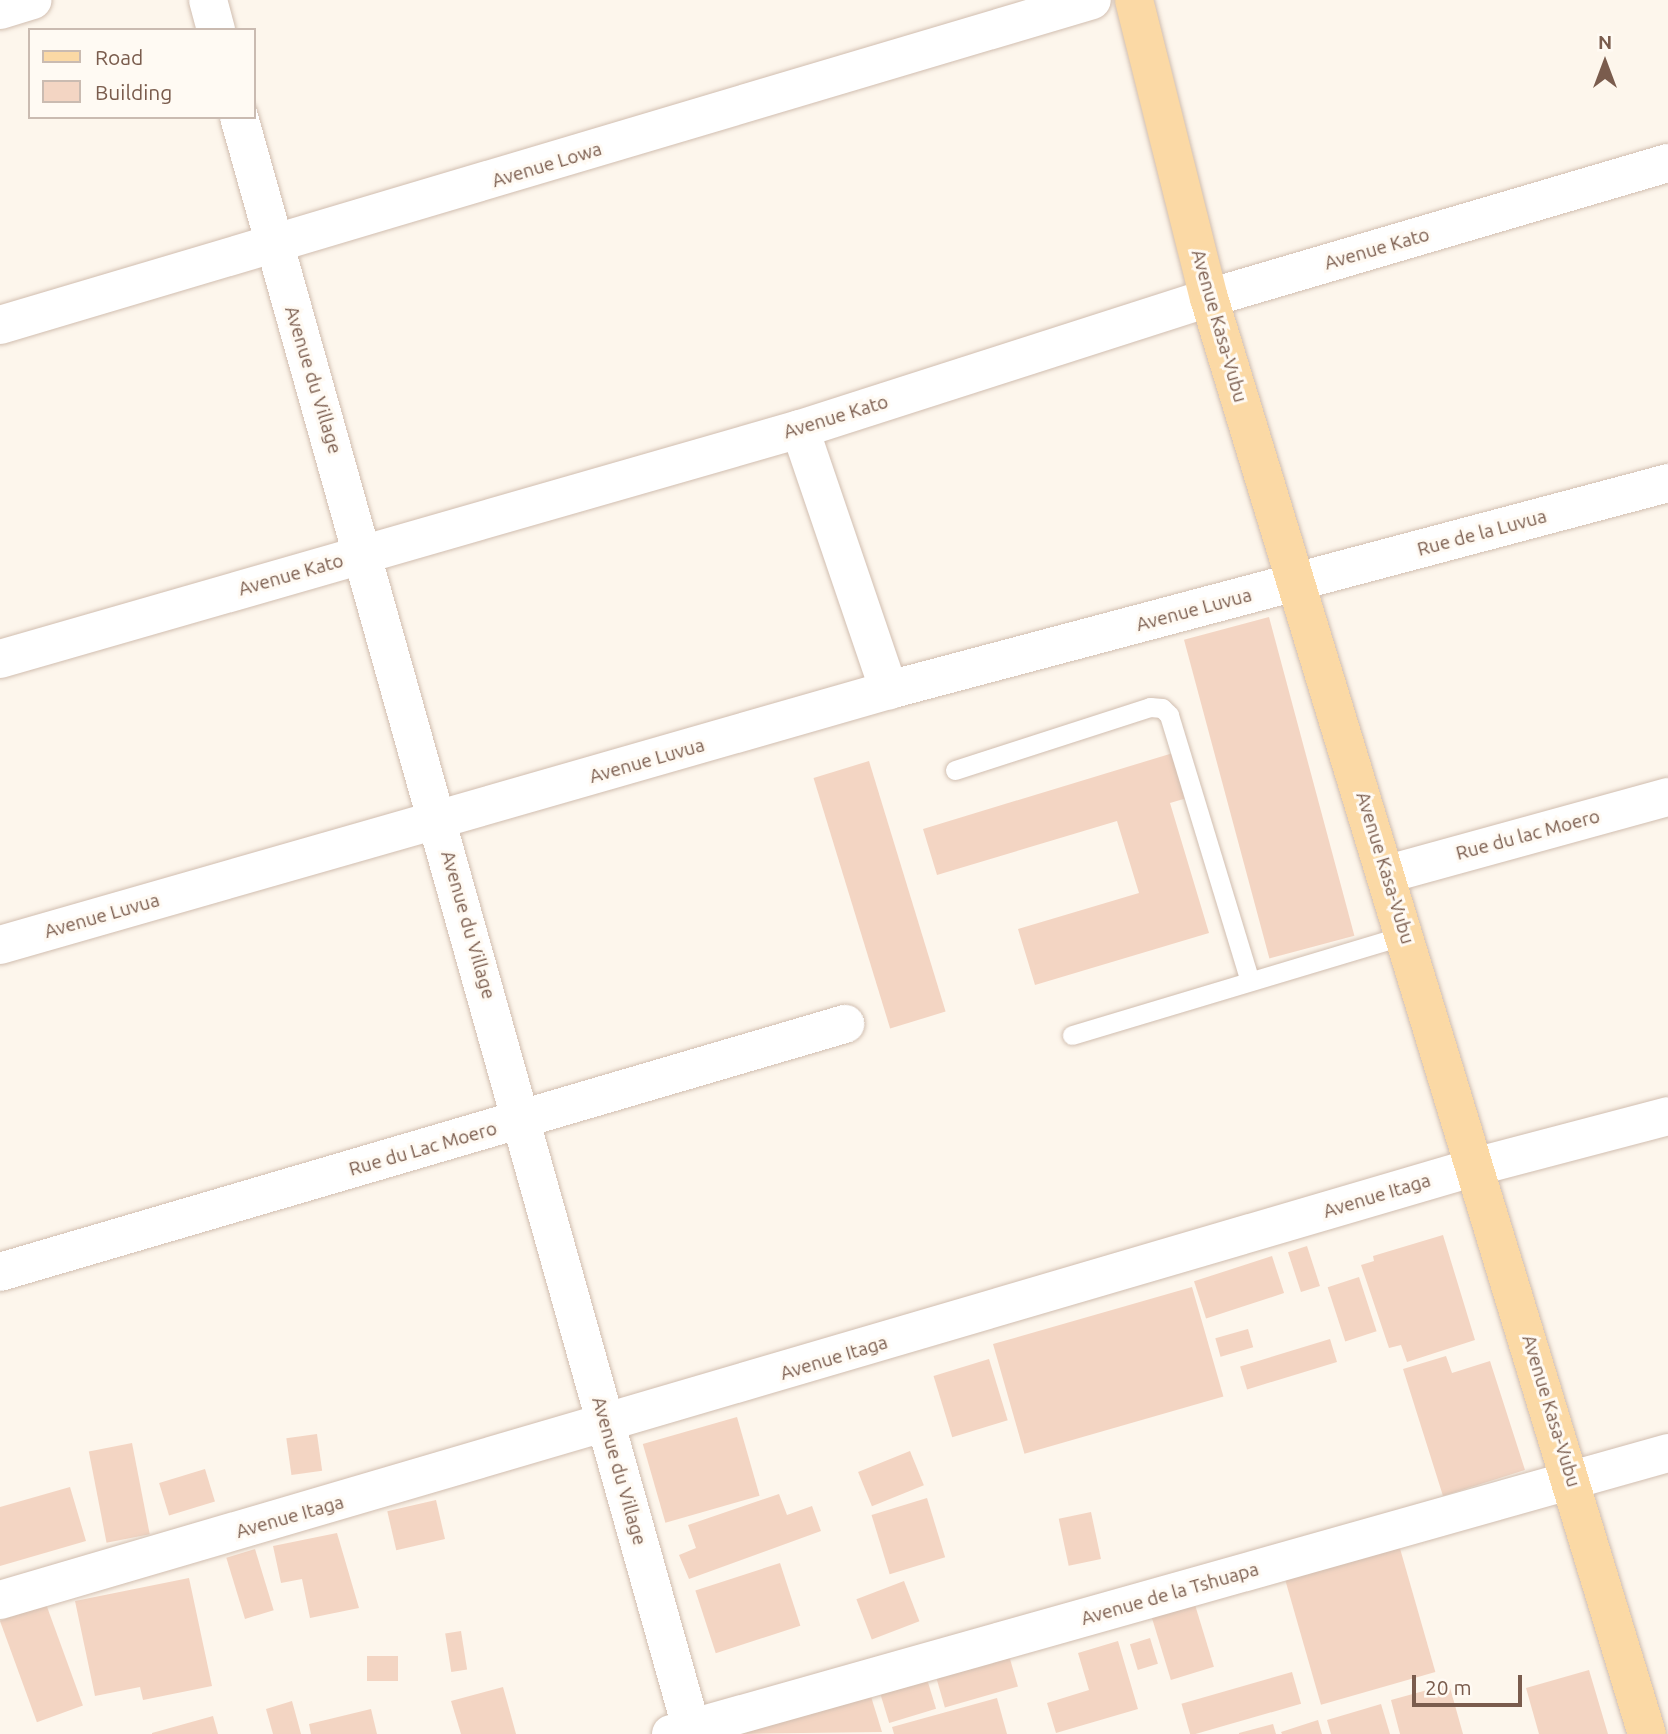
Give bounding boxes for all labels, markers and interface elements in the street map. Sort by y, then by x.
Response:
legend [28,28,256,119]
north arrow [1570,28,1640,98]
text: N [1598,31,1612,53]
text: Road [95,45,143,69]
text: Building [95,80,172,104]
street label: Avenue Lowa [489,137,605,193]
street label: Avenue Kato [1322,223,1432,275]
street label: Avenue Kasa-Vubu [1186,247,1252,405]
street label: Avenue du Village [280,303,346,457]
street label: Avenue Kato [781,390,891,444]
street label: Rue de la Luvua [1415,505,1549,561]
street label: Avenue Kato [236,549,346,601]
street label: Avenue Luvua [1134,584,1254,636]
street label: Avenue Luvua [587,734,707,788]
street label: Avenue Kasa-Vubu [1351,789,1419,947]
street label: Rue du lac Moero [1453,805,1603,865]
street label: Avenue du Village [436,848,500,1002]
street label: Avenue Luvua [42,889,162,943]
street label: Rue du Lac Moero [346,1117,500,1181]
street label: Avenue Itaga [1321,1169,1433,1223]
street label: Avenue Itaga [778,1331,890,1385]
street label: Avenue Kasa-Vubu [1517,1332,1585,1490]
street label: Avenue du Village [587,1394,651,1548]
street label: Avenue Itaga [233,1491,347,1543]
street label: Avenue de la Tshuapa [1078,1558,1262,1630]
scale bar [1416,1660,1526,1704]
text: 20 m [1425,1675,1472,1699]

